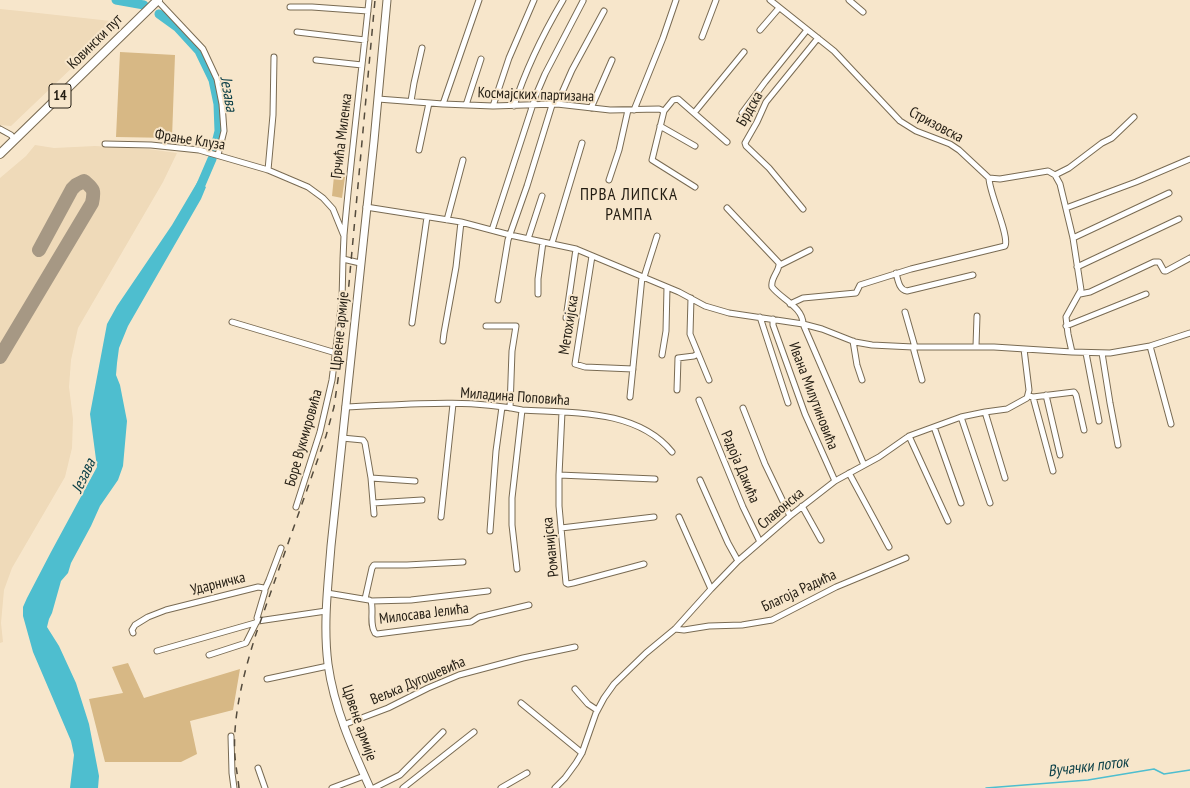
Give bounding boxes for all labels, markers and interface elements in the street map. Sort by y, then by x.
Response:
street label: Ковински пут [64,11,126,73]
water label: Језава [215,75,241,113]
road number: 14 [49,84,71,108]
street label: Космајских партизана [477,84,595,106]
street label: Брдска [733,89,767,129]
street label: Грчића Миленка [328,92,356,180]
street label: Стризовска [906,103,966,147]
street label: Фрање Клуза [154,126,226,154]
district label: ПРВА ЛИПСКА РАМПА [580,185,678,225]
street label: Црвене армије [327,291,353,371]
street label: Метохијска [555,294,583,356]
street label: Ивана Милутиновића [784,340,842,452]
street label: Миладина Поповића [460,384,570,410]
street label: Боре Вукмировића [282,387,326,489]
street label: Радоја Дакића [717,428,763,506]
water label: Језава [68,456,100,496]
street label: Славонска [754,485,808,533]
street label: Романијска [539,516,563,578]
street label: Благоја Радића [759,566,839,616]
street label: Ударничка [189,569,247,599]
street label: Милосава Јелића [378,600,470,628]
street label: Вељка Дугошевића [368,653,468,709]
street label: Црвене армије [338,683,380,763]
water label: Вучачки поток [1047,753,1129,781]

